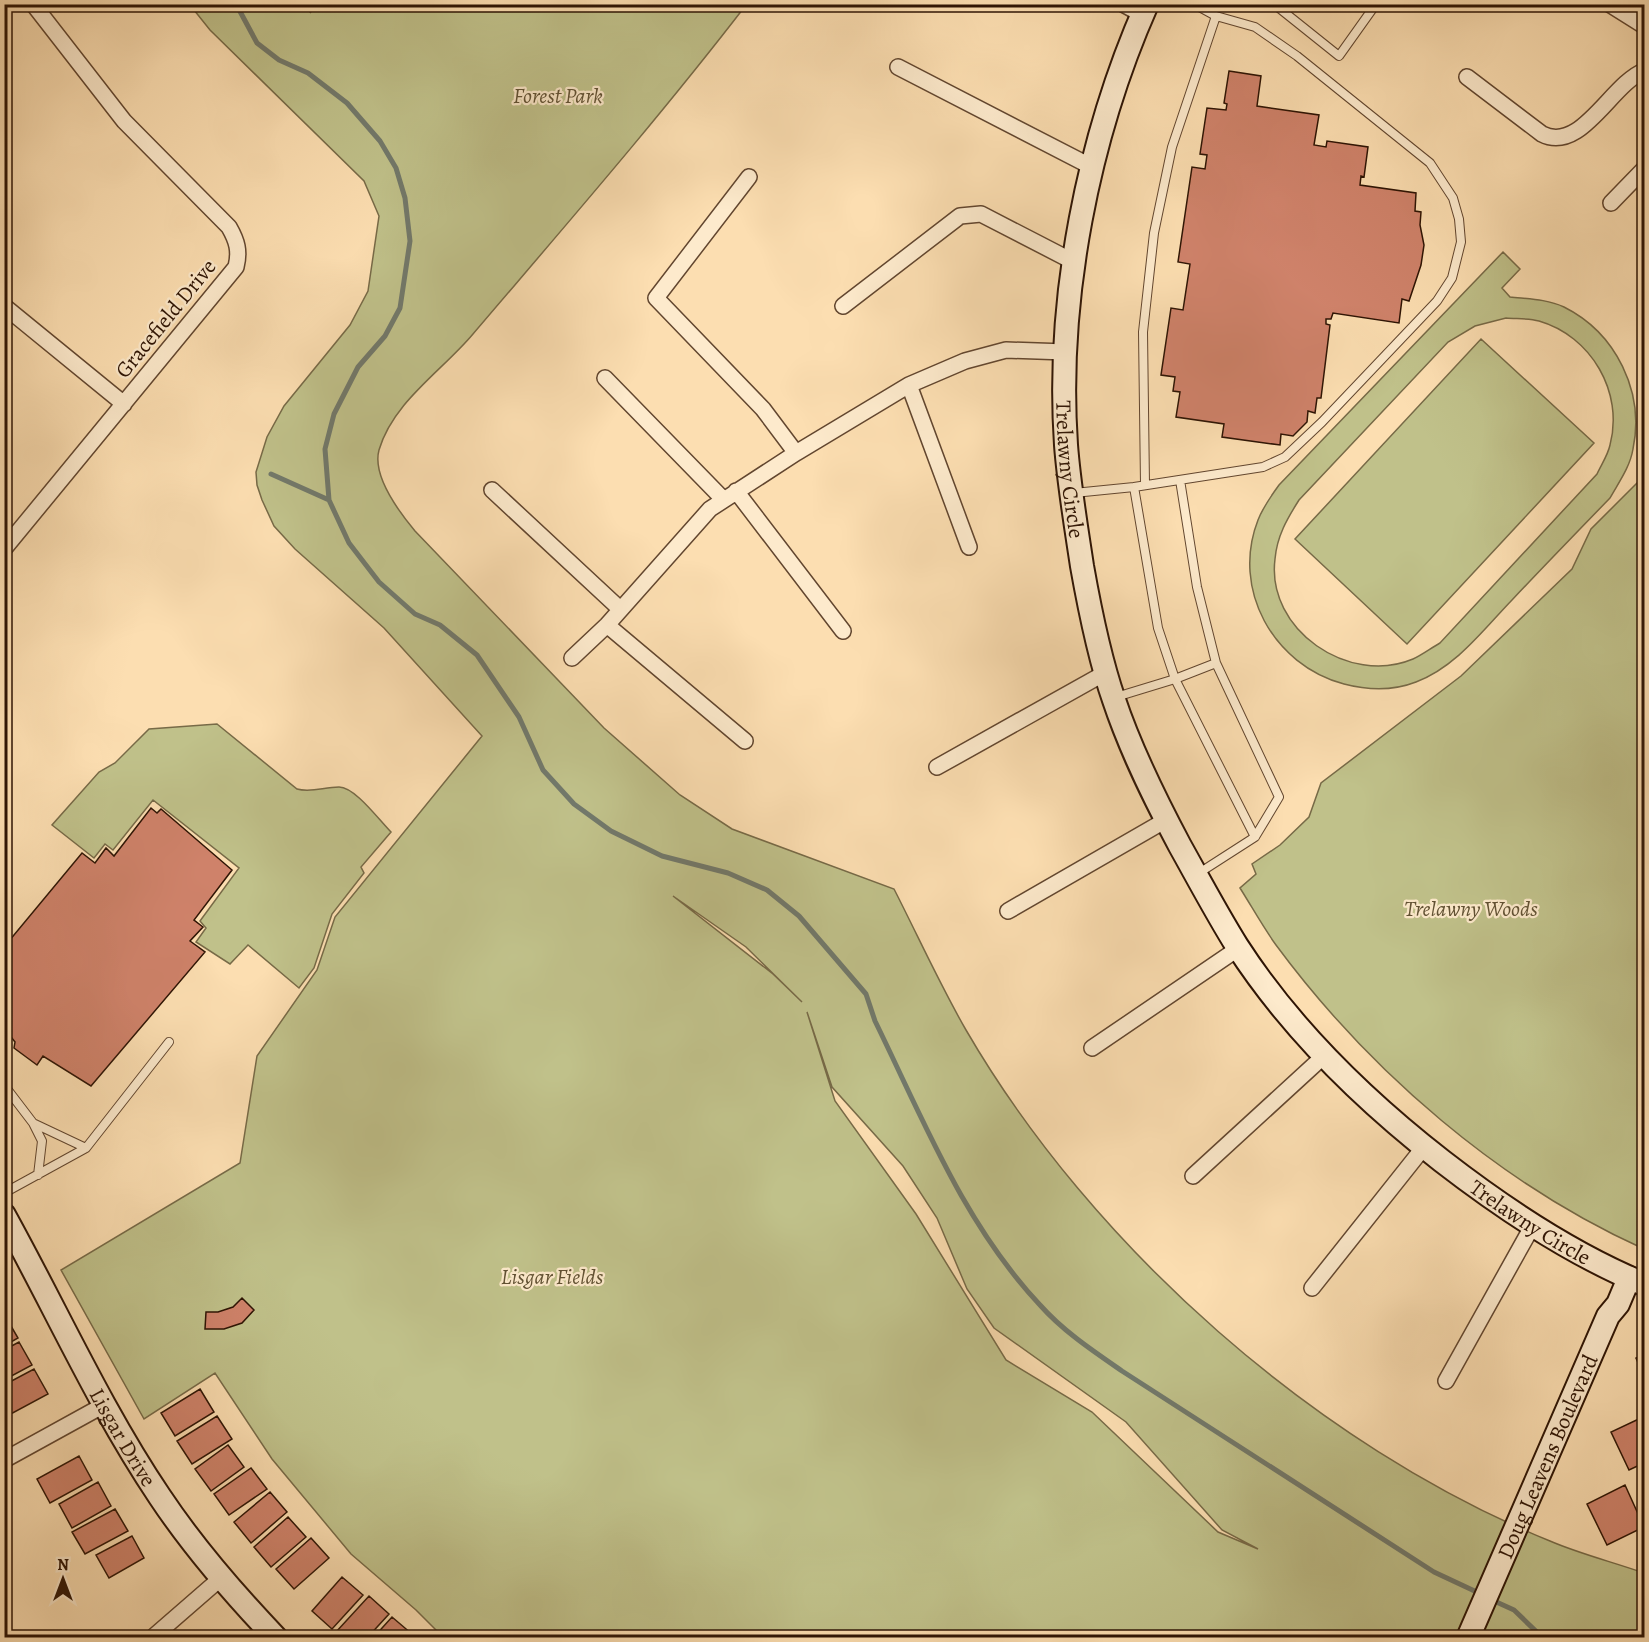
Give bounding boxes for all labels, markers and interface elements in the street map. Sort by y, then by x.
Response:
park label: Forest Park [513,81,603,111]
street label: Gracefield Drive [108,253,223,385]
street label: Trelawny Circle [1048,400,1092,540]
park label: Trelawny Woods [1404,894,1538,924]
street label: Trelawny Circle [1463,1173,1596,1272]
park label: Lisgar Fields [501,1262,604,1292]
street label: Doug Leavens Boulevard [1490,1350,1606,1564]
street label: Lisgar Drive [82,1383,163,1493]
north arrow [33,1549,93,1609]
text: N [57,1554,69,1576]

